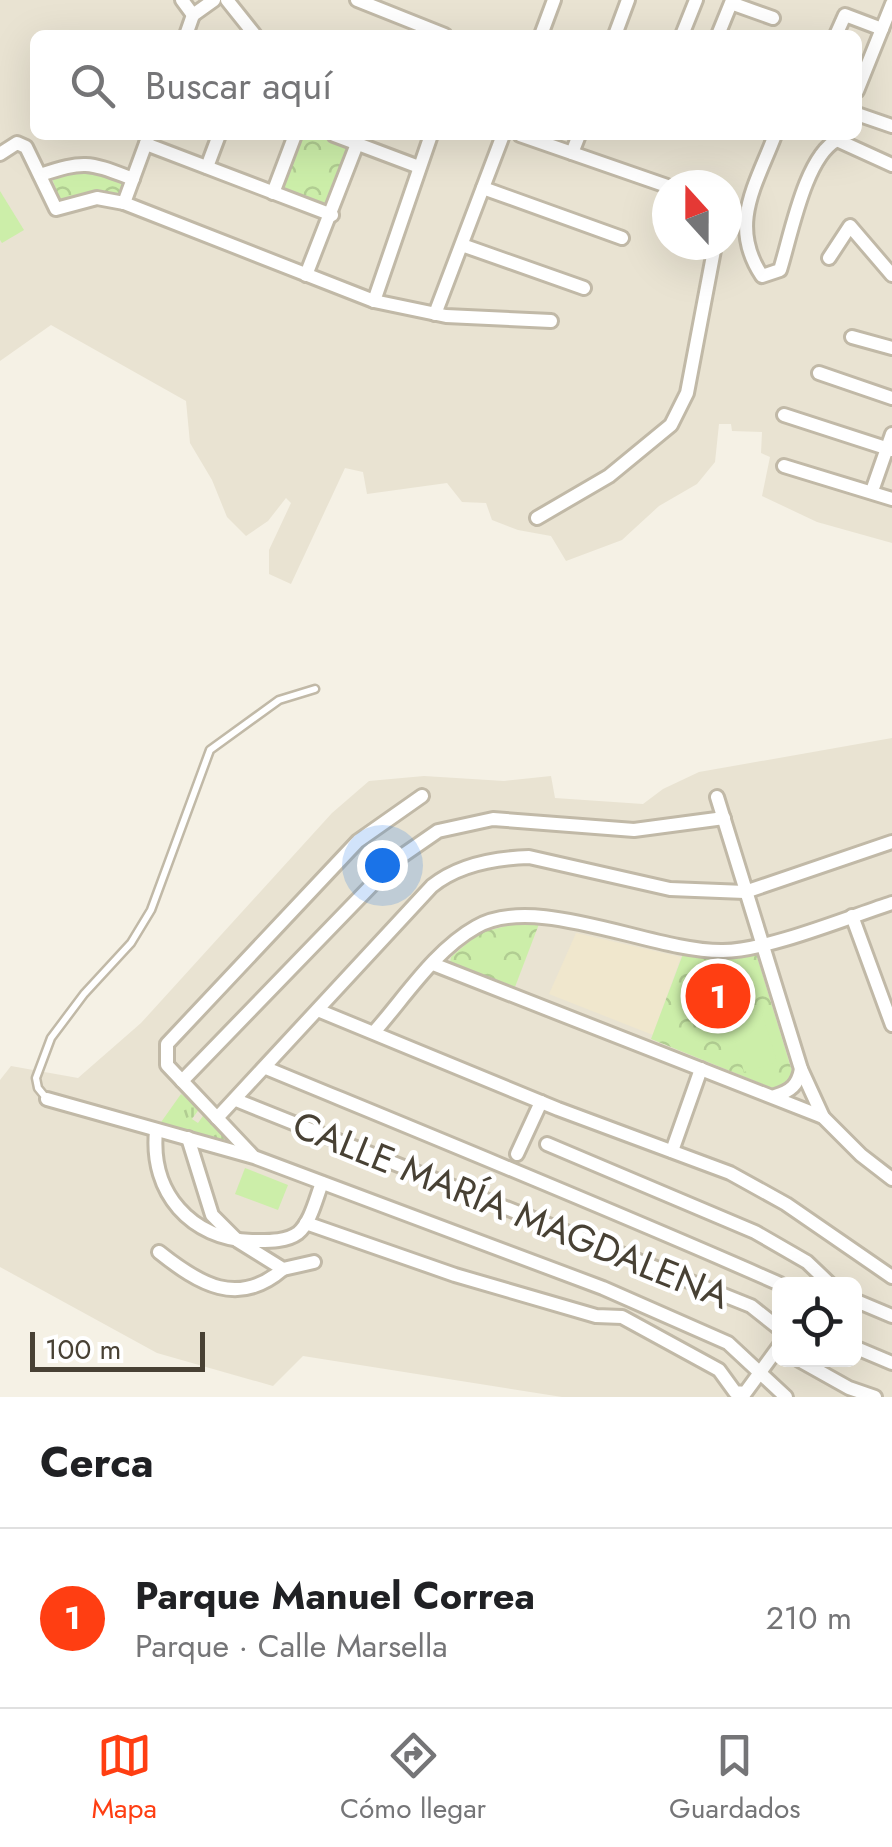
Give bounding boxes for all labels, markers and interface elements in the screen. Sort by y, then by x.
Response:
search box [30,30,862,140]
icon: search [65,58,120,113]
text: Buscar aquí [145,58,332,113]
north arrow [652,170,742,260]
your location [357,840,408,891]
pin: 1 [686,958,750,1034]
street label: CALLE MARÍA MAGDALENA [285,1097,738,1322]
map controls [772,1277,862,1367]
button: locate [772,1277,862,1367]
scale bar [30,1327,205,1372]
text: 100 m [45,1329,121,1370]
text: Cerca [40,1432,154,1493]
text: Parque Manuel Correa [135,1568,535,1623]
text: 1 [64,1595,81,1641]
text: 210 m [766,1595,852,1641]
text: Parque · Calle Marsella [135,1623,448,1669]
tab: Mapa [91,1728,157,1829]
tab: Cómo llegar [340,1728,486,1829]
tab: Guardados [669,1728,801,1829]

